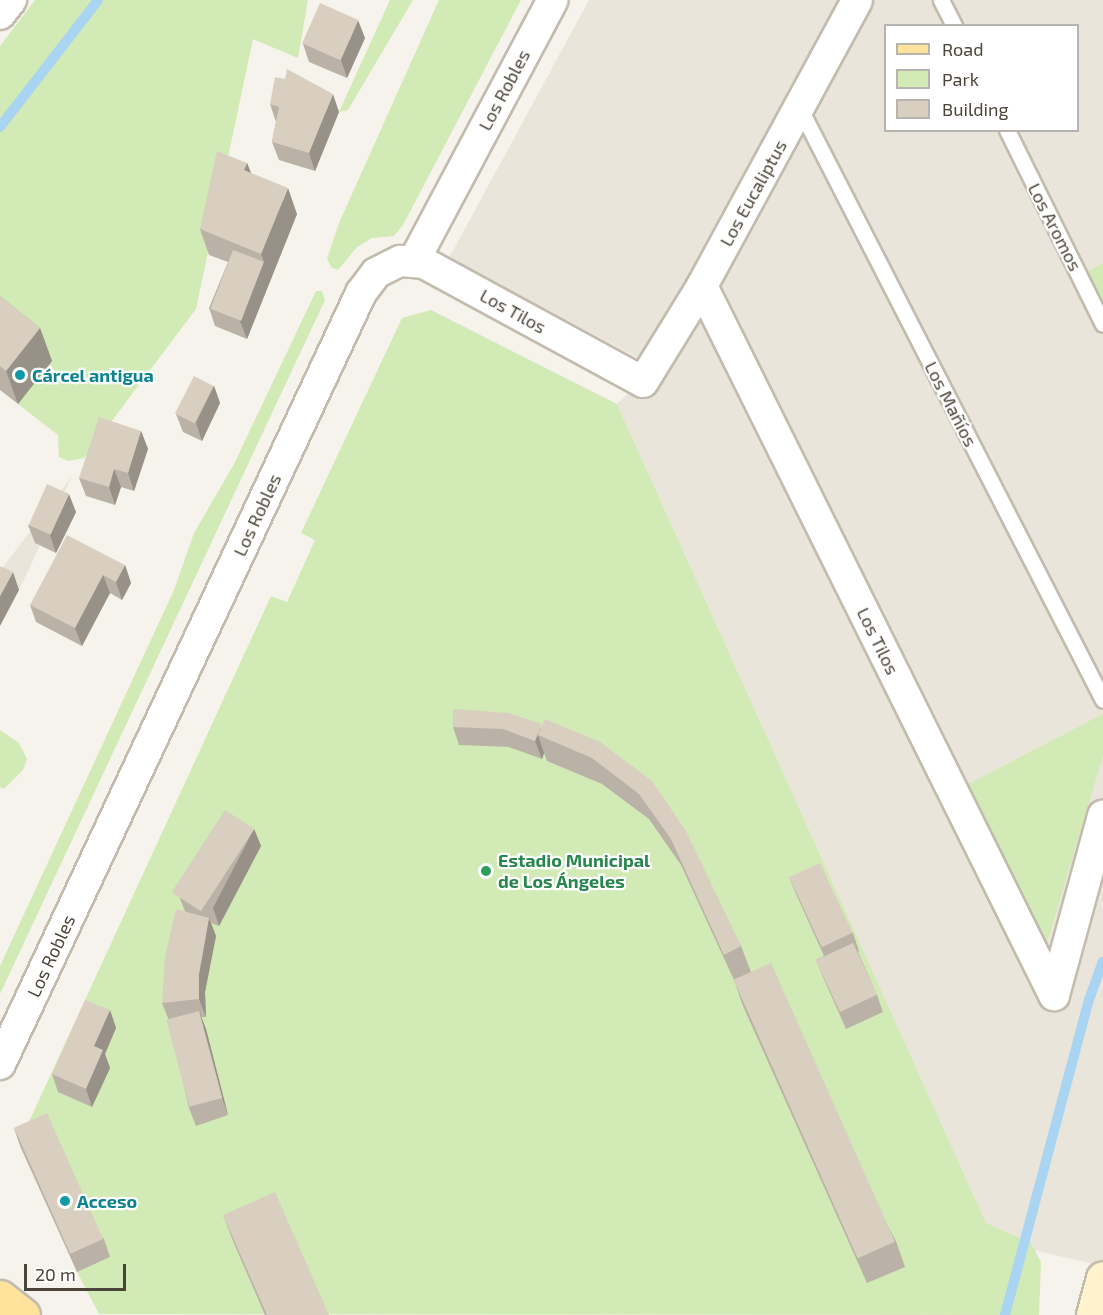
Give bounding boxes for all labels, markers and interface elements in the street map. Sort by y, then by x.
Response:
legend [884,24,1079,132]
text: Road [942,38,983,60]
street label: Los Robles [474,46,534,134]
text: Park [942,68,979,90]
text: Building [942,98,1009,120]
street label: Los Eucaliptus [715,136,791,250]
street label: Los Aromos [1024,179,1086,275]
street label: Los Tilos [476,284,550,338]
street label: Los Mañíos [920,358,982,450]
place label: Cárcel antigua [32,364,154,386]
marker: Cárcel antigua [13,368,27,382]
street label: Los Robles [229,470,285,560]
street label: Los Tilos [852,604,904,678]
place label: Estadio Municipal de Los Ángeles [498,850,650,892]
marker: Estadio Municipal de Los Ángeles [479,864,493,878]
street label: Los Robles [23,911,79,1001]
place label: Acceso [77,1190,137,1212]
marker: Acceso [58,1194,72,1208]
scale bar [27,1252,129,1290]
text: 20 m [35,1263,76,1285]

